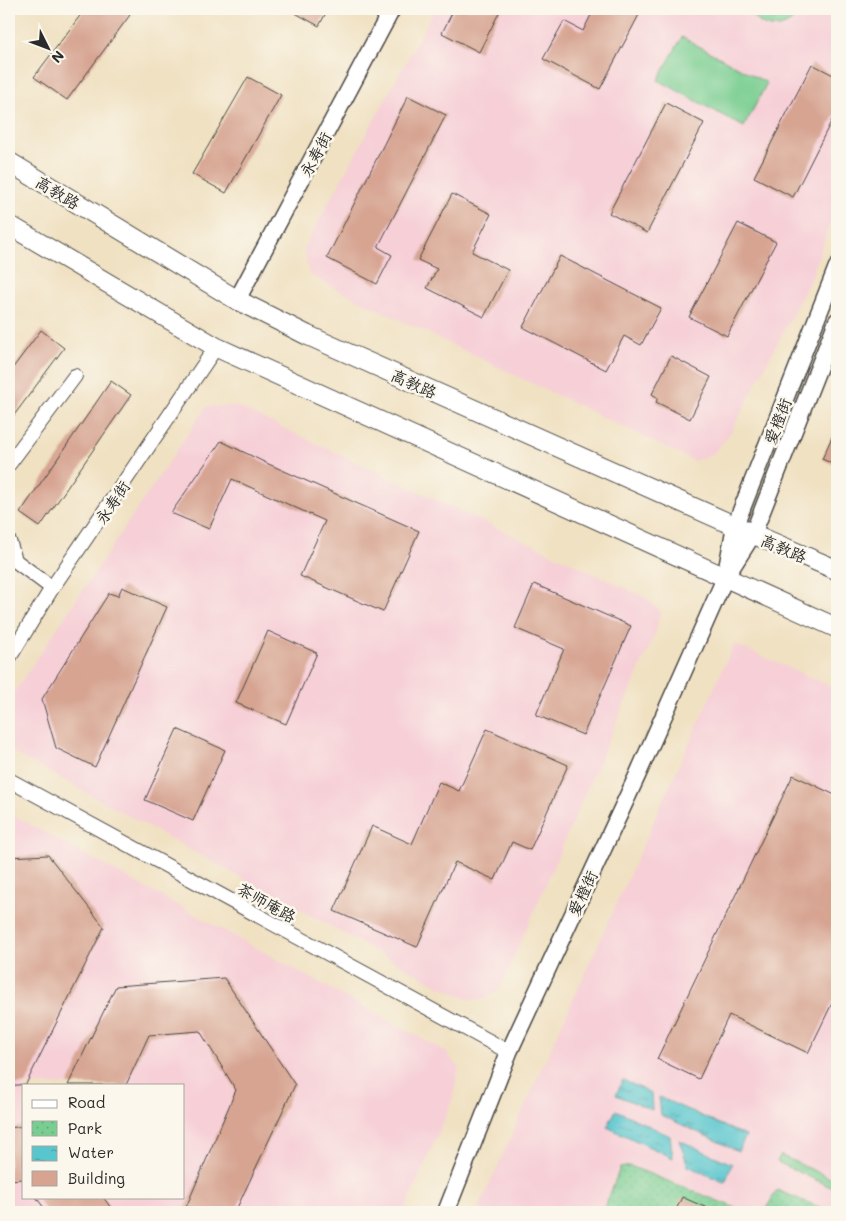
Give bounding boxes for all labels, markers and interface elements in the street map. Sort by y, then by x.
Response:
north arrow [22,22,72,72]
text: N [47,47,69,67]
street label: 永寿街 [294,128,336,180]
street label: 高教路 [32,171,84,213]
street label: 高教路 [388,364,440,402]
street label: 爱橙街 [759,395,795,447]
street label: 永寿街 [90,476,134,528]
street label: 高教路 [758,529,810,567]
street label: 爱橙街 [562,867,602,919]
street label: 茶师庵路 [234,877,300,927]
legend [22,1084,185,1198]
text: Road [68,1092,105,1112]
text: Park [68,1118,102,1138]
text: Water [68,1142,114,1162]
text: Building [68,1168,125,1188]

